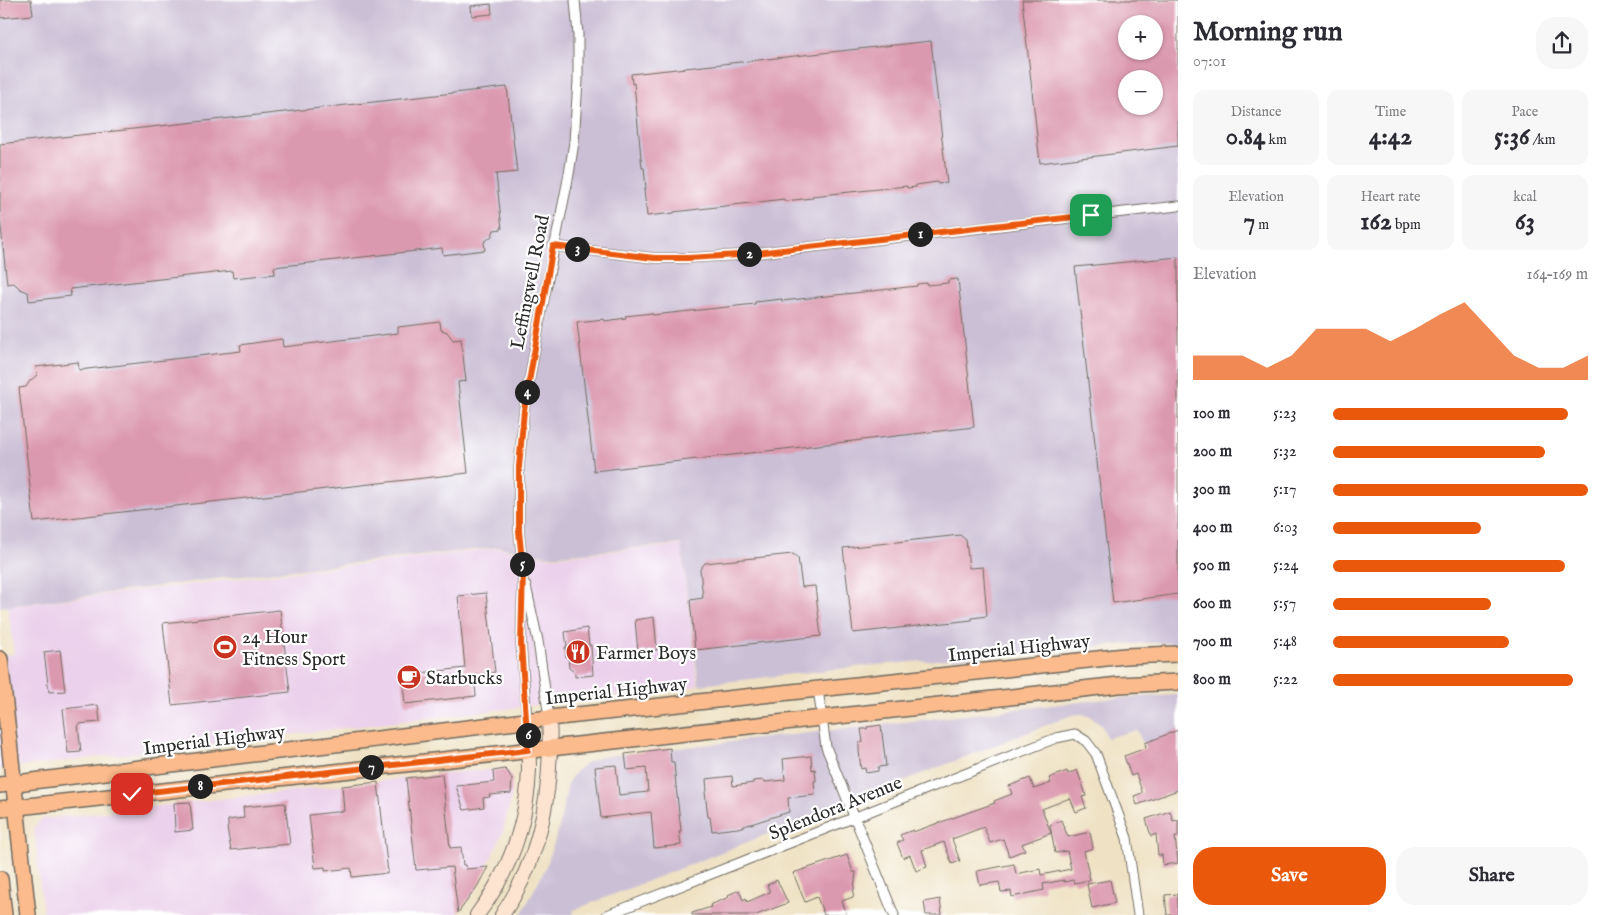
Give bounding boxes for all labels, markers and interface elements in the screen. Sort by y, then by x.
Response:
map controls [1118,15,1163,115]
button: + [1118,15,1163,60]
text: Morning run [1193,15,1343,50]
button: share [1536,17,1588,69]
text: 07:01 [1193,52,1226,72]
button: − [1118,70,1163,115]
text: Distance [1231,103,1281,121]
text: Time [1375,103,1406,121]
text: Pace [1512,103,1538,121]
text: 0.84 [1226,121,1265,153]
text: 4:42 [1369,121,1412,153]
text: 5:36 [1494,121,1530,153]
text: km [1265,131,1287,149]
text: /km [1530,131,1556,149]
text: Elevation [1228,188,1284,206]
text: Heart rate [1361,188,1420,206]
text: kcal [1513,188,1537,206]
pin [1070,194,1112,236]
icon: arrive [1077,201,1105,229]
text: 7 [1243,206,1255,238]
text: 162 [1360,206,1392,238]
text: 63 [1515,206,1535,238]
street label: Leffingwell Road [506,212,556,352]
text: m [1255,216,1269,234]
text: bpm [1392,216,1421,234]
pin: 1 [908,222,932,246]
text: 1 [918,225,923,243]
pin: 3 [564,236,590,262]
text: 3 [575,240,580,258]
pin: 2 [736,242,762,266]
text: 2 [746,245,753,263]
text: Elevation [1193,265,1256,285]
text: 164–169 m [1527,265,1588,285]
pin: 4 [514,380,540,404]
text: 4 [524,383,531,401]
text: 100 m [1193,404,1230,424]
text: 5:23 [1273,404,1297,424]
text: 200 m [1193,442,1232,462]
text: 5:32 [1273,442,1297,462]
text: 300 m [1193,480,1231,500]
text: 5:17 [1273,480,1296,500]
text: 400 m [1193,518,1232,538]
text: 6:03 [1273,518,1298,538]
pin: 5 [510,552,534,576]
text: 5 [520,555,525,573]
text: 500 m [1193,556,1230,576]
text: 5:24 [1273,556,1298,576]
text: 600 m [1193,594,1231,614]
text: 5:57 [1273,594,1296,614]
place label: 24 Hour Fitness Sport [242,626,346,672]
street label: Imperial Highway [947,630,1092,668]
text: 700 m [1193,632,1232,652]
text: 5:48 [1273,632,1297,652]
sports icon: 24 Hour Fitness Sport [212,634,238,660]
restaurant icon: Farmer Boys [565,639,591,665]
place label: Farmer Boys [596,642,696,666]
cafe icon: Starbucks [396,664,422,690]
place label: Starbucks [426,667,502,691]
text: 800 m [1193,670,1231,690]
text: 5:22 [1273,670,1298,690]
street label: Imperial Highway [544,673,689,711]
street label: Imperial Highway [142,720,287,762]
pin: 6 [516,722,540,748]
text: 6 [526,726,531,744]
pin: 7 [358,754,384,780]
text: 7 [368,758,375,776]
street label: Splendora Avenue [766,771,906,847]
pin [111,773,153,815]
pin: 8 [188,774,212,798]
text: 8 [198,777,203,795]
icon: check [118,780,146,808]
button: Save [1193,847,1386,905]
button: Share [1396,847,1588,905]

